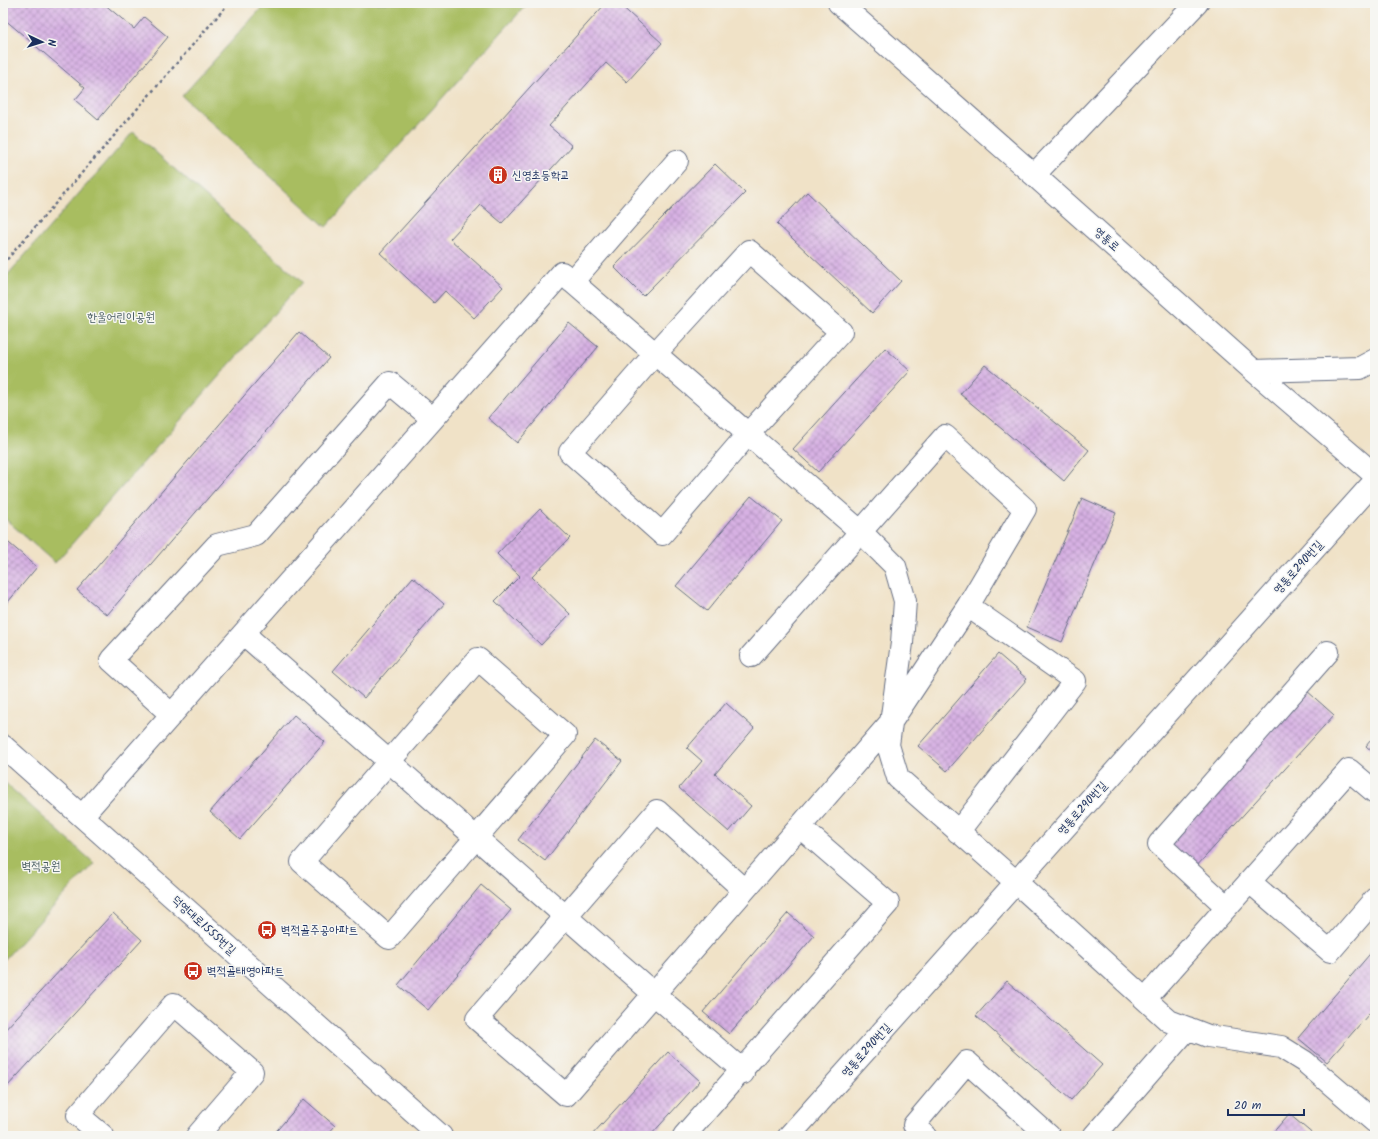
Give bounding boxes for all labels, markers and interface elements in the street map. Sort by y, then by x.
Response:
north arrow [22,22,62,62]
text: N [42,39,60,47]
building icon: 신영초등학교 [487,164,509,186]
place label: 신영초등학교 [512,166,570,185]
street label: 영통로 [1090,223,1124,256]
park label: 한울어린이공원 [87,308,155,327]
street label: 영통로290번길 [1269,536,1328,599]
street label: 영통로290번길 [1053,777,1112,840]
park label: 벽적공원 [22,857,60,876]
street label: 덕영대로1555번길 [167,891,240,960]
bus stop icon: 벽적골주공아파트 [256,919,278,941]
place label: 벽적골주공아파트 [281,921,358,940]
bus stop icon: 벽적골태영아파트 [182,960,204,982]
place label: 벽적골태영아파트 [207,962,284,981]
street label: 영통로290번길 [837,1019,896,1082]
scale bar [1228,1091,1304,1117]
text: 20 m [1234,1096,1262,1115]

